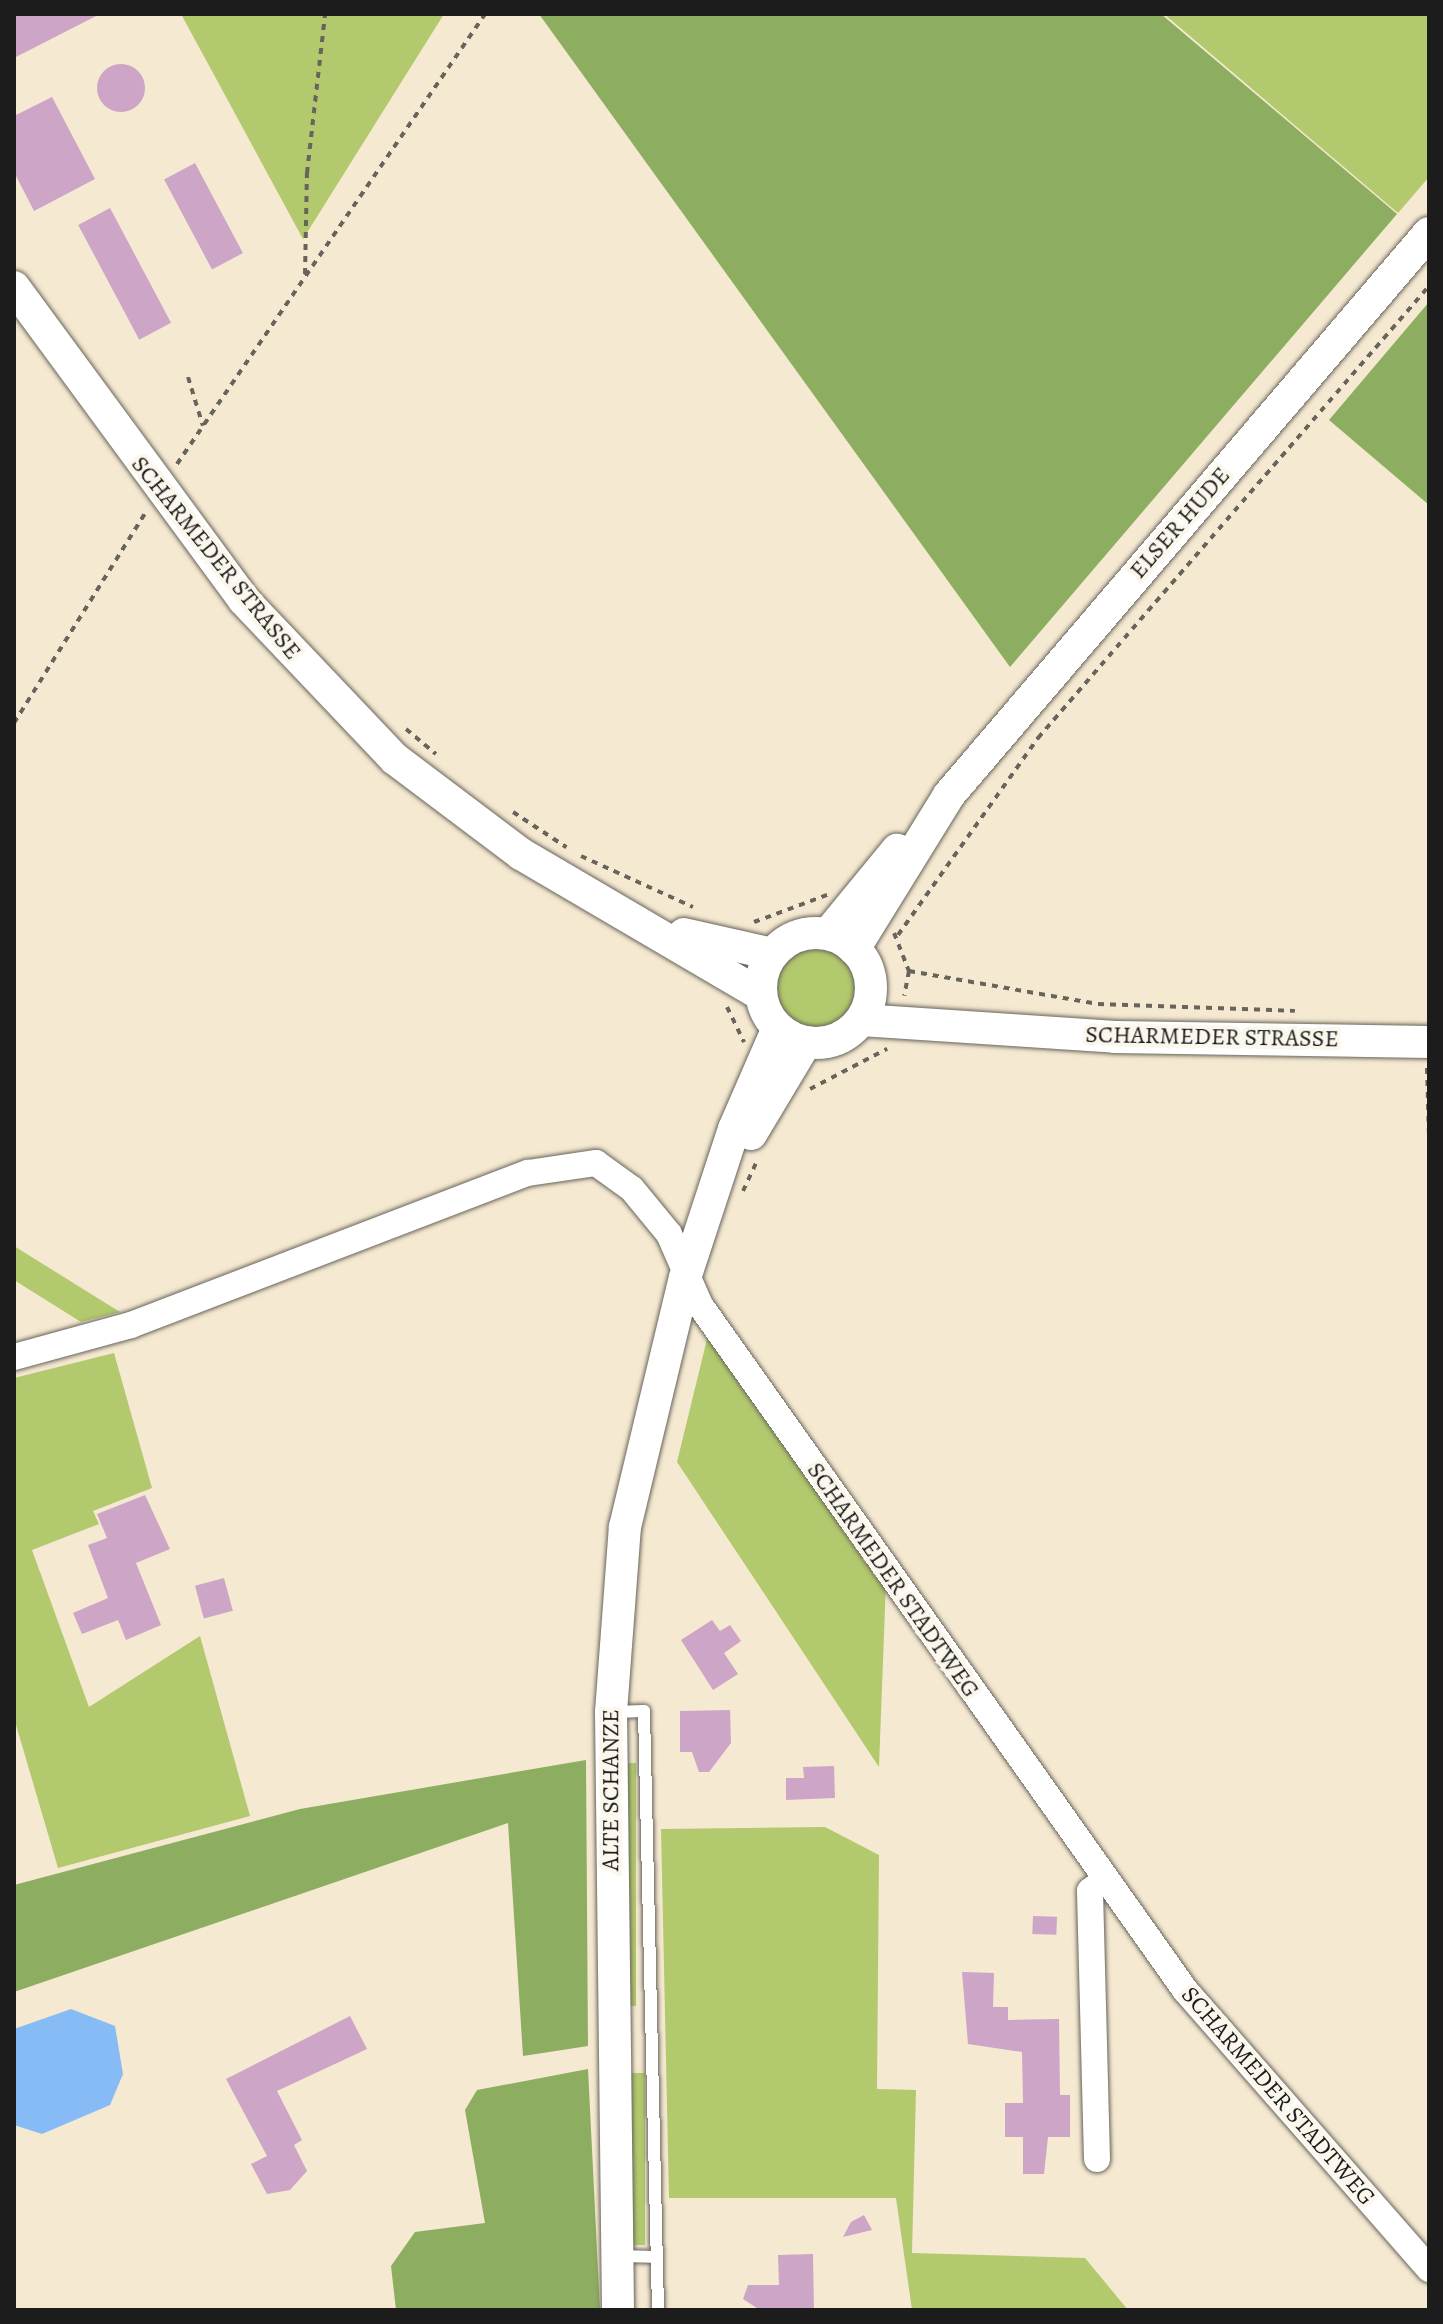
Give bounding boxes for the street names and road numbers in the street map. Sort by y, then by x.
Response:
street label: SCHARMEDER STRASSE [125,450,307,666]
street label: ELSER HUDE [1124,461,1236,585]
street label: SCHARMEDER STRASSE [1085,1020,1339,1054]
street label: SCHARMEDER STADTWEG [801,1457,985,1703]
street label: ALTE SCHANZE [597,1709,625,1871]
street label: SCHARMEDER STADTWEG [1175,1981,1381,2211]

